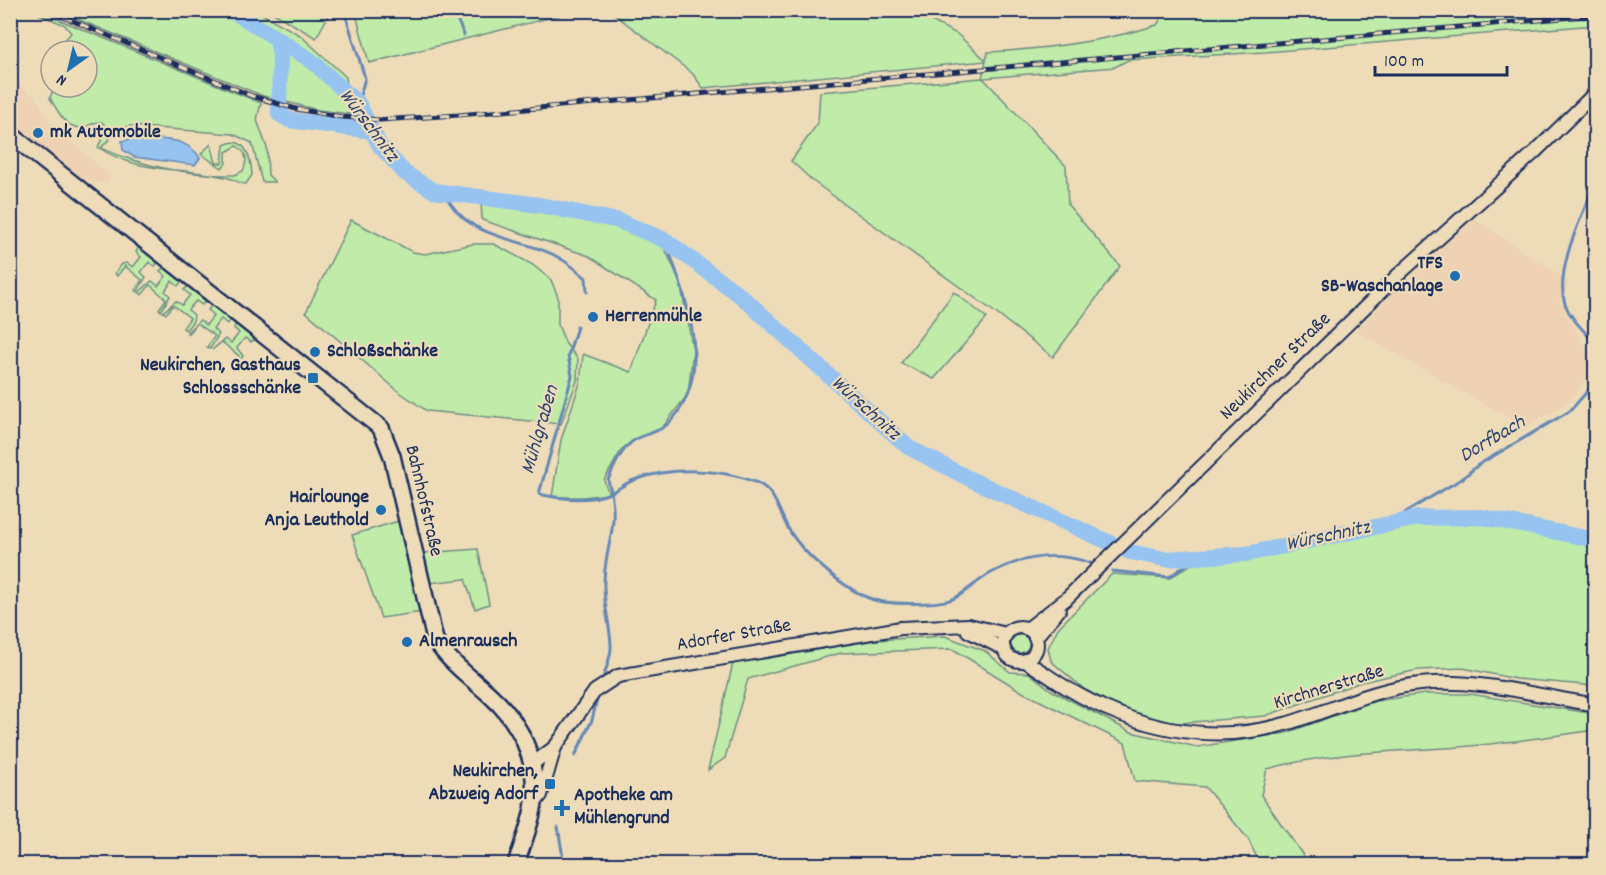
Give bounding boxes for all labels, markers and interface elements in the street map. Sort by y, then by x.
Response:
north arrow [39,39,99,99]
scale bar [1375,39,1507,77]
text: 100 m [1384,50,1424,75]
text: N [52,68,72,91]
water label: Würschnitz [330,83,406,170]
place label: mk Automobile [50,119,161,147]
marker: mk Automobile [31,126,45,140]
place label: TFS SB-Waschanlage [1321,250,1443,301]
marker: TFS SB-Waschanlage [1448,269,1462,283]
place label: Herrenmühle [605,303,702,331]
street label: Neukirchner Straße [1214,306,1338,427]
marker: Herrenmühle [586,310,600,324]
place label: Schloßschänke [327,338,438,366]
marker: Schloßschänke [308,345,322,359]
place label: Neukirchen, Gasthaus Schlossschänke [140,352,301,403]
water label: Würschnitz [823,369,907,449]
marker: Neukirchen, Gasthaus Schlossschänke [306,371,320,385]
water label: Mühlgraben [514,381,568,478]
water label: Dorfbach [1454,408,1533,471]
street label: Bahnhofstraße [397,443,449,560]
place label: Hairlounge Anja Leuthold [264,484,369,535]
marker: Hairlounge Anja Leuthold [374,503,388,517]
water label: Würschnitz [1283,513,1374,561]
street label: Adorfer Straße [675,612,794,660]
place label: Almenrausch [419,628,518,656]
marker: Almenrausch [400,635,414,649]
street label: Kirchnerstraße [1270,658,1388,718]
place label: Neukirchen, Abzweig Adorf [428,758,539,809]
marker: Neukirchen, Abzweig Adorf [543,777,557,791]
place label: Apotheke am Mühlengrund [574,782,673,833]
marker: Apotheke am Mühlengrund [555,801,569,815]

